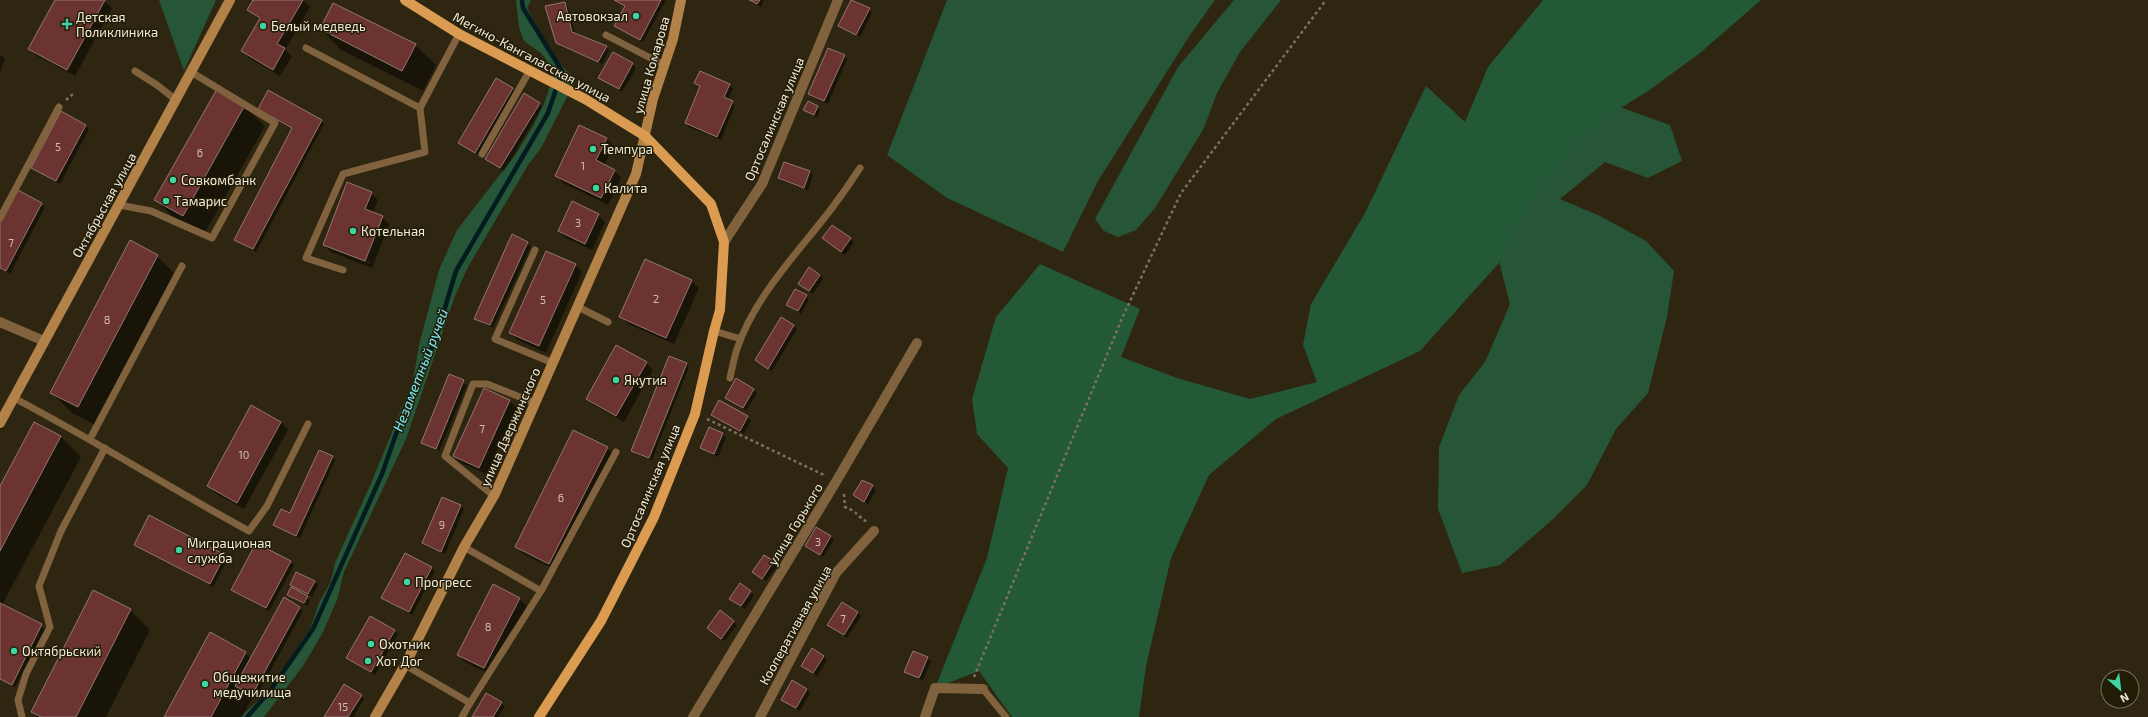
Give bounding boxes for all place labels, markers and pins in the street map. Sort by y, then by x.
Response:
place label: Автовокзал [557,8,628,24]
place label: Детская Поликлиника [76,9,158,40]
marker: Автовокзал [631,11,641,21]
marker: Детская Поликлиника [61,18,73,30]
place label: Белый медведь [271,18,366,34]
marker: Белый медведь [258,21,268,31]
place label: Темпура [601,141,653,157]
marker: Темпура [588,144,598,154]
place label: Совкомбанк [181,172,256,188]
marker: Совкомбанк [168,175,178,185]
place label: Калита [604,180,647,196]
marker: Калита [591,183,601,193]
place label: Тамарис [174,193,227,209]
marker: Тамарис [161,196,171,206]
place label: Котельная [361,223,425,239]
marker: Котельная [348,226,358,236]
place label: Якутия [624,372,667,388]
marker: Якутия [611,375,621,385]
place label: Миграционая служба [187,535,271,566]
marker: Миграционая служба [174,545,184,555]
place label: Прогресс [415,574,472,590]
marker: Прогресс [402,577,412,587]
place label: Охотник [379,636,430,652]
marker: Охотник [366,639,376,649]
place label: Октябрьский [22,643,101,659]
marker: Октябрьский [9,646,19,656]
place label: Хот Дог [376,653,423,669]
marker: Хот Дог [363,656,373,666]
place label: Общежитие медучилища [213,669,291,700]
marker: Общежитие медучилища [200,679,210,689]

